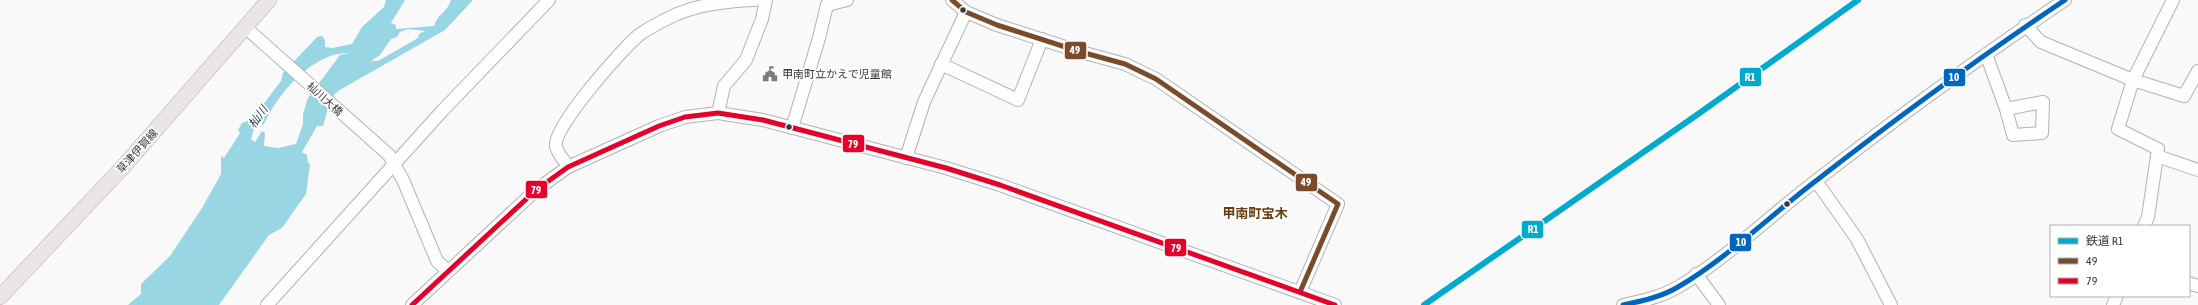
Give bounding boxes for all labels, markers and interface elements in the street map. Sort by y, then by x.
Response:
unlabelled marker [958,5,968,15]
line badge: 49 [1064,41,1087,60]
text: 49 [1069,44,1080,56]
public building icon: 甲南町立かえで児童館 [761,65,779,83]
line badge: R1 [1739,67,1762,87]
place label: 甲南町立かえで児童館 [782,68,892,80]
line badge: 10 [1943,68,1966,87]
text: R1 [1745,71,1755,83]
text: 10 [1949,71,1959,83]
street label: 杣川大橋 [305,80,345,118]
water label: 杣川 [245,102,272,131]
unlabelled marker [784,122,794,132]
street label: 草津伊賀線 [114,127,160,175]
line badge: 79 [842,134,865,153]
text: 79 [848,138,858,150]
line badge: 49 [1295,173,1318,192]
text: 49 [1300,176,1311,188]
line badge: 79 [525,180,548,199]
text: 79 [531,184,541,196]
unlabelled marker [1782,199,1792,209]
district label: 甲南町宝木 [1222,206,1288,221]
line badge: R1 [1521,220,1544,239]
text: R1 [1528,223,1538,235]
legend [2050,225,2190,297]
line badge: 10 [1729,233,1752,252]
text: 鉄道 R1 [2086,234,2124,248]
text: 10 [1736,236,1746,248]
line badge: 79 [1164,238,1187,257]
text: 79 [1171,242,1181,254]
text: 49 [2086,254,2098,268]
text: 79 [2086,274,2098,288]

